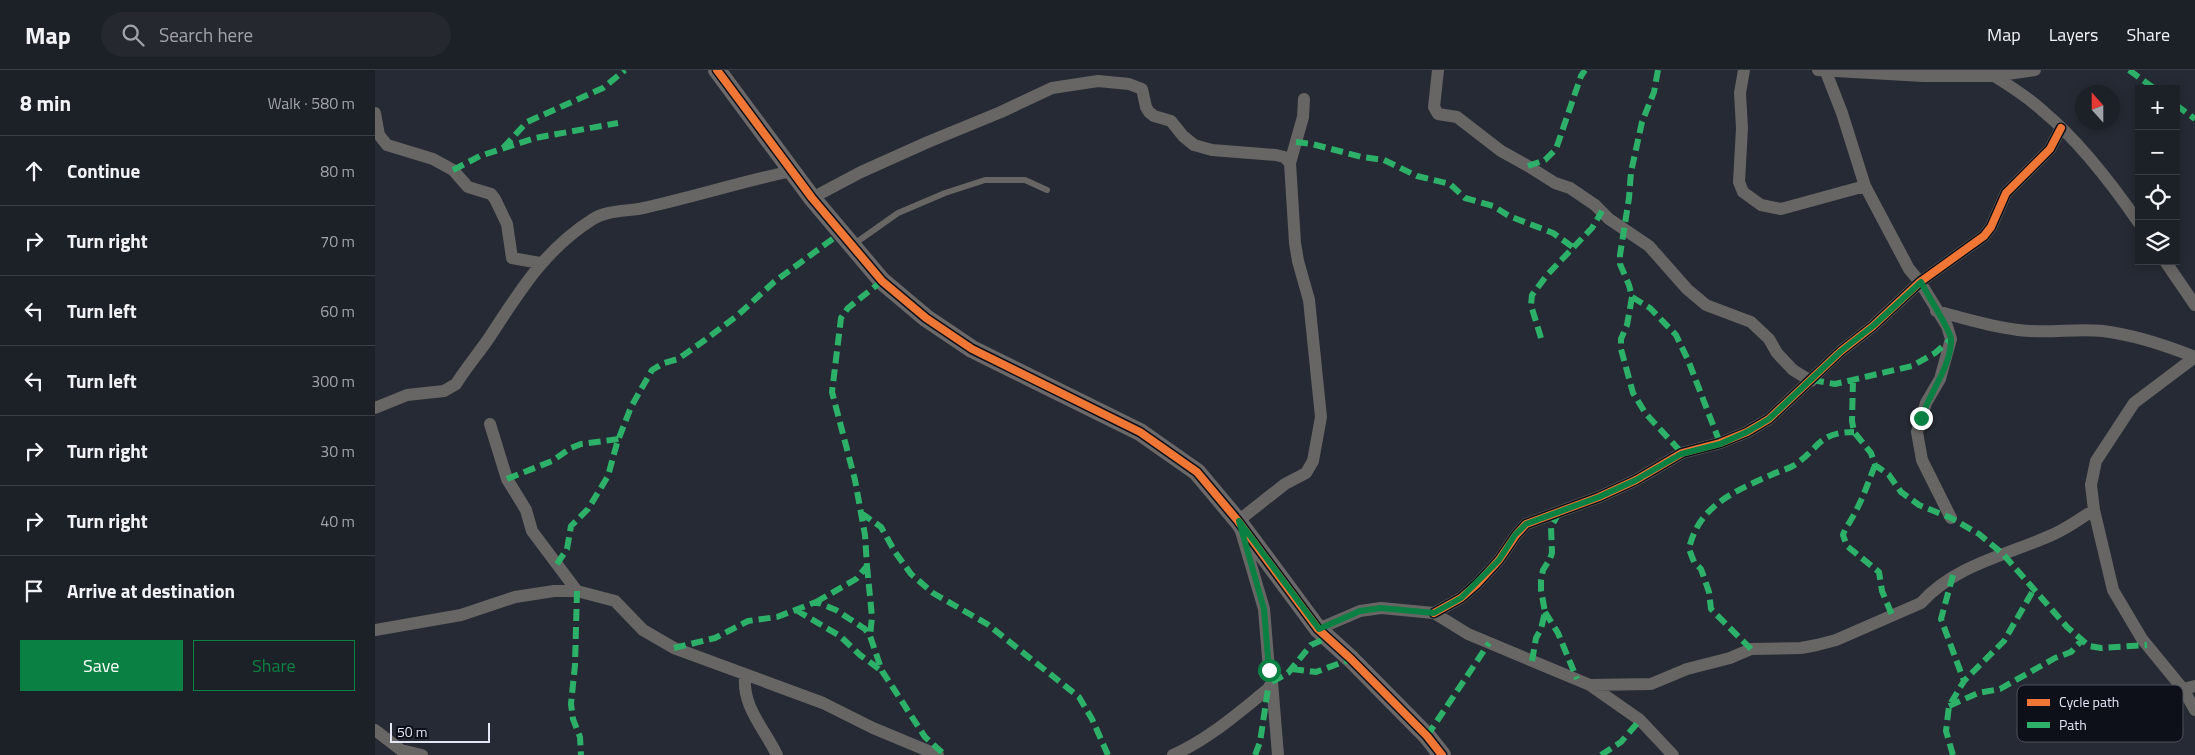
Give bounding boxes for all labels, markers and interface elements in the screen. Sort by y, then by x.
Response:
search box [101,12,451,57]
text: Map [25,17,71,53]
text: Search here [159,20,253,49]
icon: search [119,21,147,49]
text: Map [1987,21,2021,48]
text: Layers [2049,21,2098,48]
text: Share [2126,21,2170,48]
north arrow [2075,85,2120,130]
map controls [2135,85,2180,265]
button: + [2135,85,2180,130]
text: 8 min [20,87,71,119]
text: Walk · 580 m [267,91,355,115]
button: − [2135,130,2180,175]
text: Continue [67,156,140,185]
icon: ahead [20,157,48,185]
text: 80 m [320,159,355,183]
button: locate [2135,175,2180,220]
button: layers [2135,220,2180,265]
text: Turn right [67,226,148,255]
icon: right [20,227,48,255]
text: 70 m [320,229,355,253]
text: Turn left [67,296,137,325]
icon: left [20,297,48,325]
text: 60 m [320,299,355,323]
text: Turn left [67,366,137,395]
icon: left [20,367,48,395]
text: 300 m [311,369,355,393]
route end [1910,407,1933,430]
text: Turn right [67,436,148,465]
icon: right [20,437,48,465]
text: 30 m [320,439,355,463]
text: Turn right [67,506,148,535]
icon: right [20,507,48,535]
text: 40 m [320,509,355,533]
text: Arrive at destination [67,576,235,605]
icon: arrive [20,577,48,605]
button: Save [20,640,183,691]
button: Share [193,640,355,691]
route start [1258,659,1281,682]
legend [2017,685,2183,742]
text: Cycle path [2059,691,2119,712]
text: Path [2059,714,2087,735]
scale bar [390,720,490,743]
text: 50 m [397,721,427,742]

